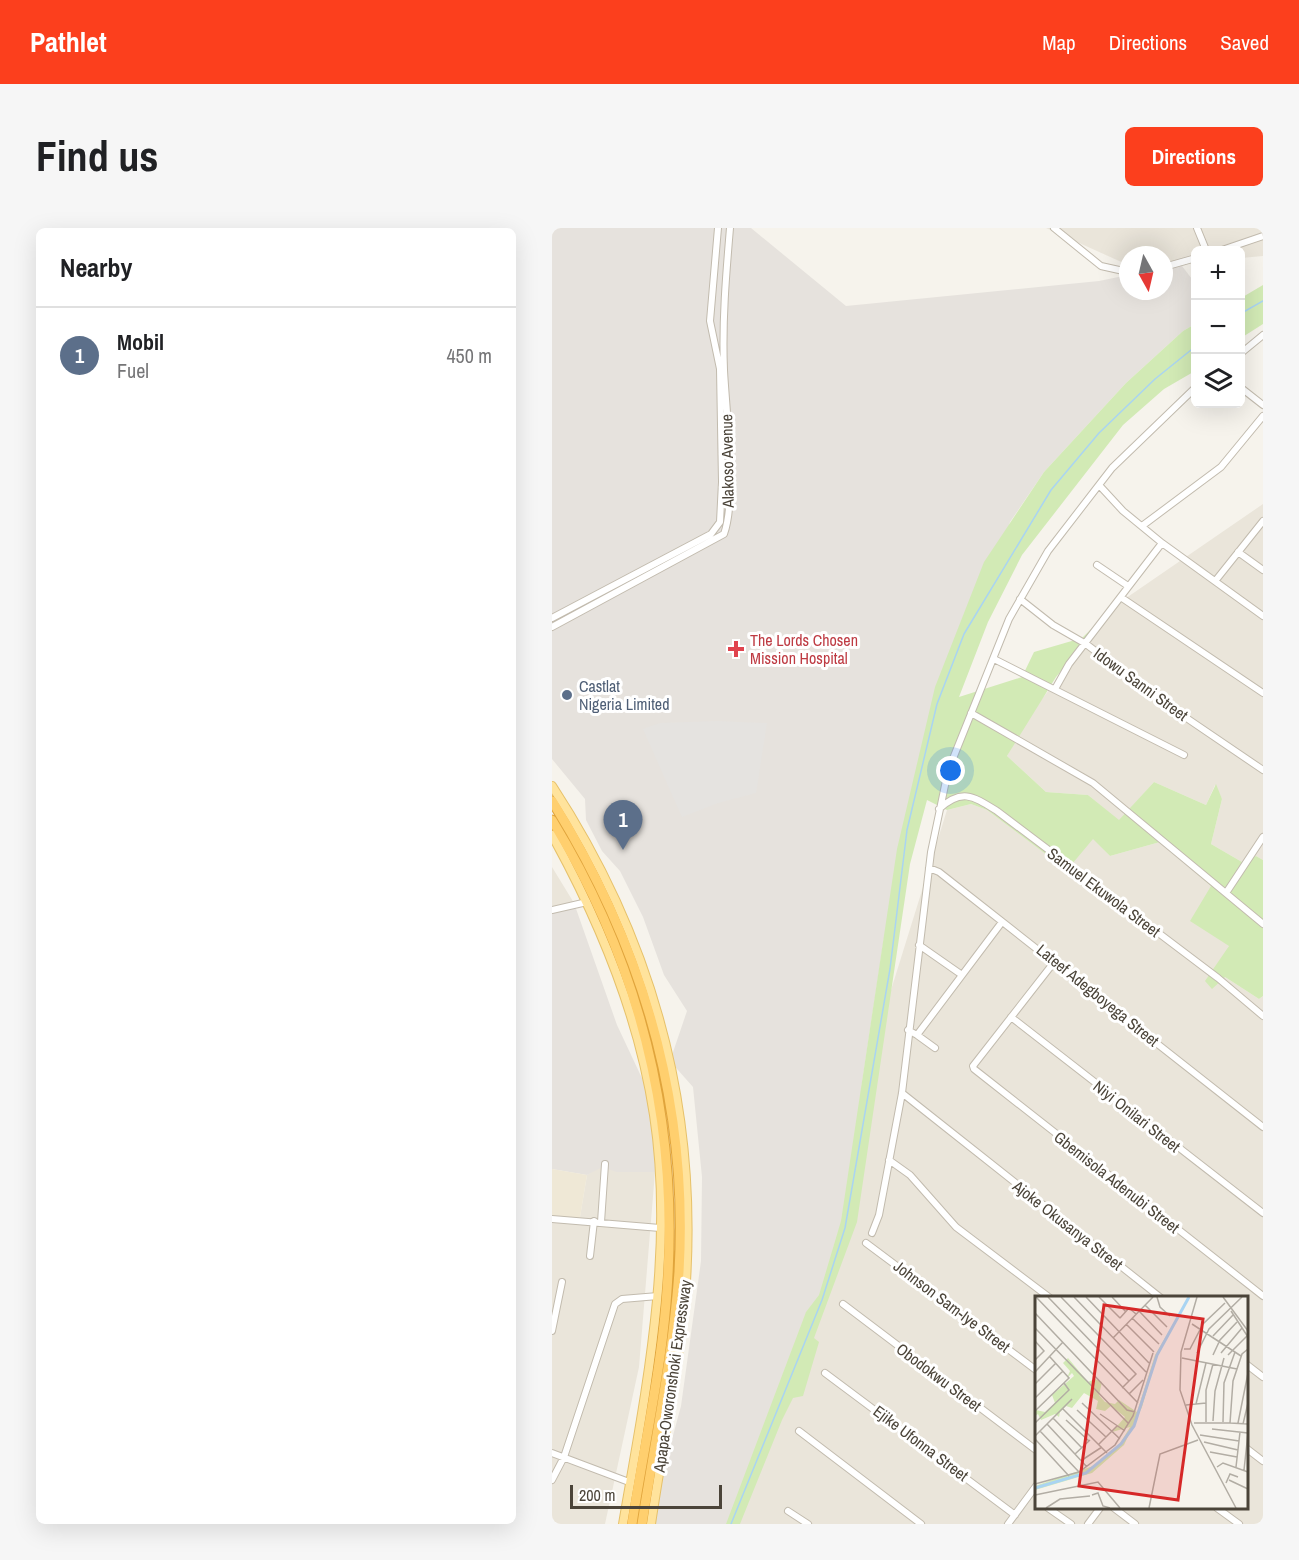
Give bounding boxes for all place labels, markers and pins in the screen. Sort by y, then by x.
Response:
place label: The Lords Chosen Mission Hospital [750,629,858,669]
marker: The Lords Chosen Mission Hospital [727,640,745,658]
place label: Castlat Nigeria Limited [579,675,669,715]
marker: Castlat Nigeria Limited [560,688,574,702]
pin: 1 [604,800,642,850]

